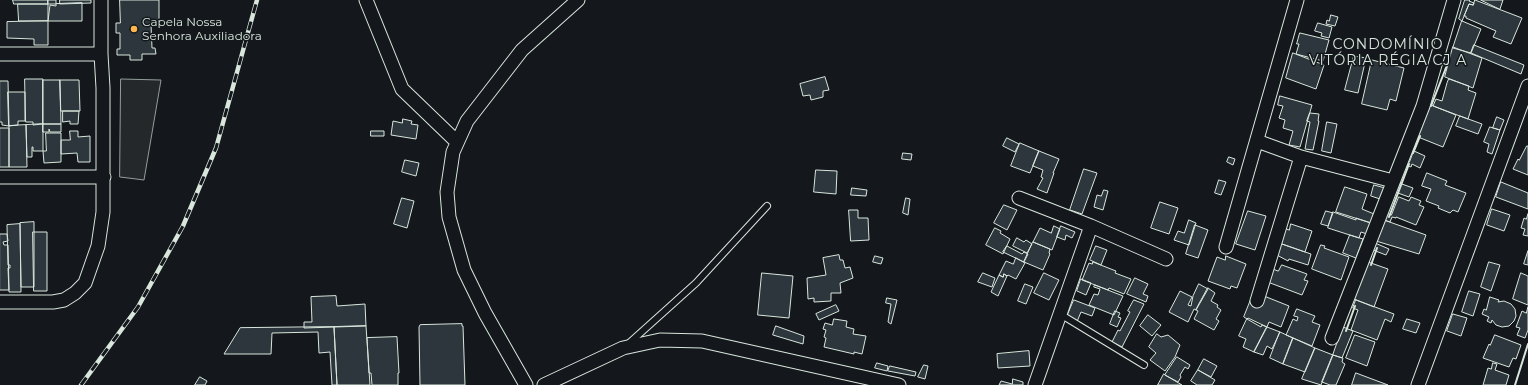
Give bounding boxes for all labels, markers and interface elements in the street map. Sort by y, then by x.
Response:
place label: Capela Nossa Senhora Auxiliadora [142,15,262,43]
marker: Capela Nossa Senhora Auxiliadora [129,24,139,34]
district label: CONDOMÍNIO VITÓRIA RÉGIA CJ A [1309,37,1467,70]

